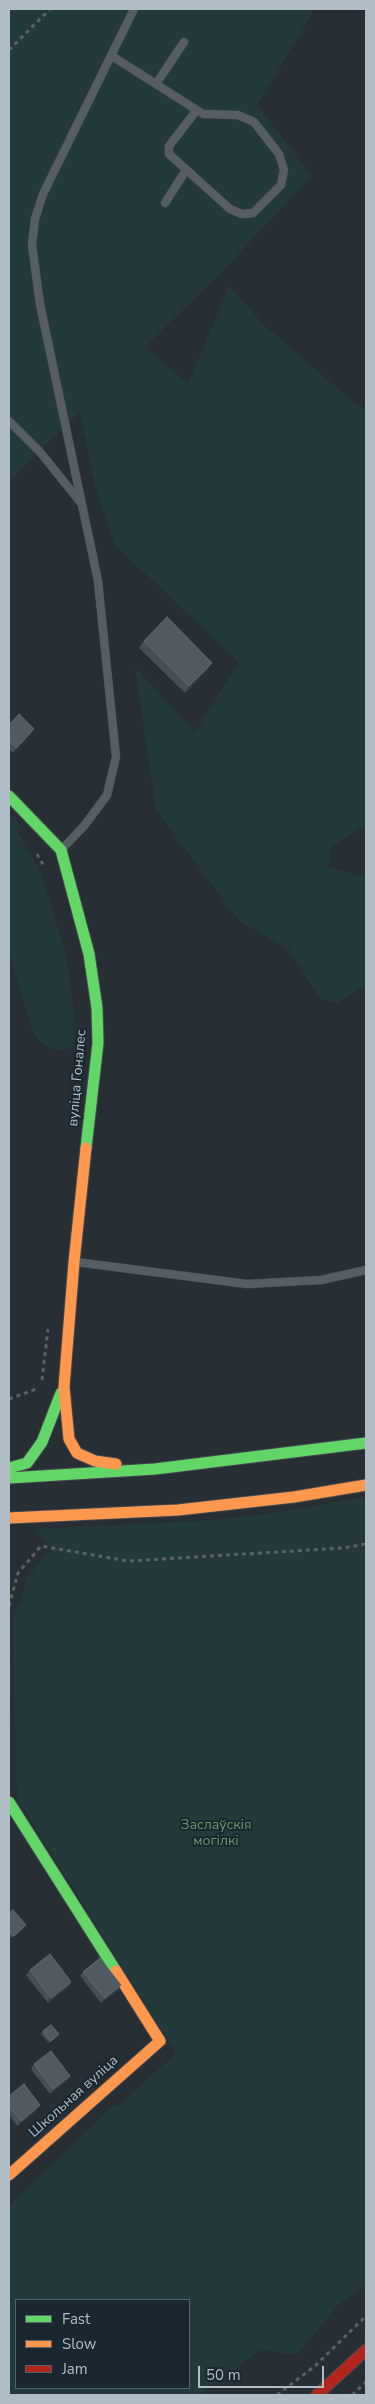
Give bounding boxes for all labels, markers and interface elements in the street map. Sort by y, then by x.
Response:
street label: вуліца Гоналес [65,1029,91,1127]
park label: Заслаўскія могілкі [181,1818,251,1850]
street label: Школьная вуліца [26,2053,122,2141]
legend [15,2299,190,2389]
text: Fast [62,2309,90,2329]
text: Slow [62,2334,96,2354]
scale bar [200,2356,326,2388]
text: Jam [62,2359,88,2379]
text: 50 m [206,2365,241,2385]

